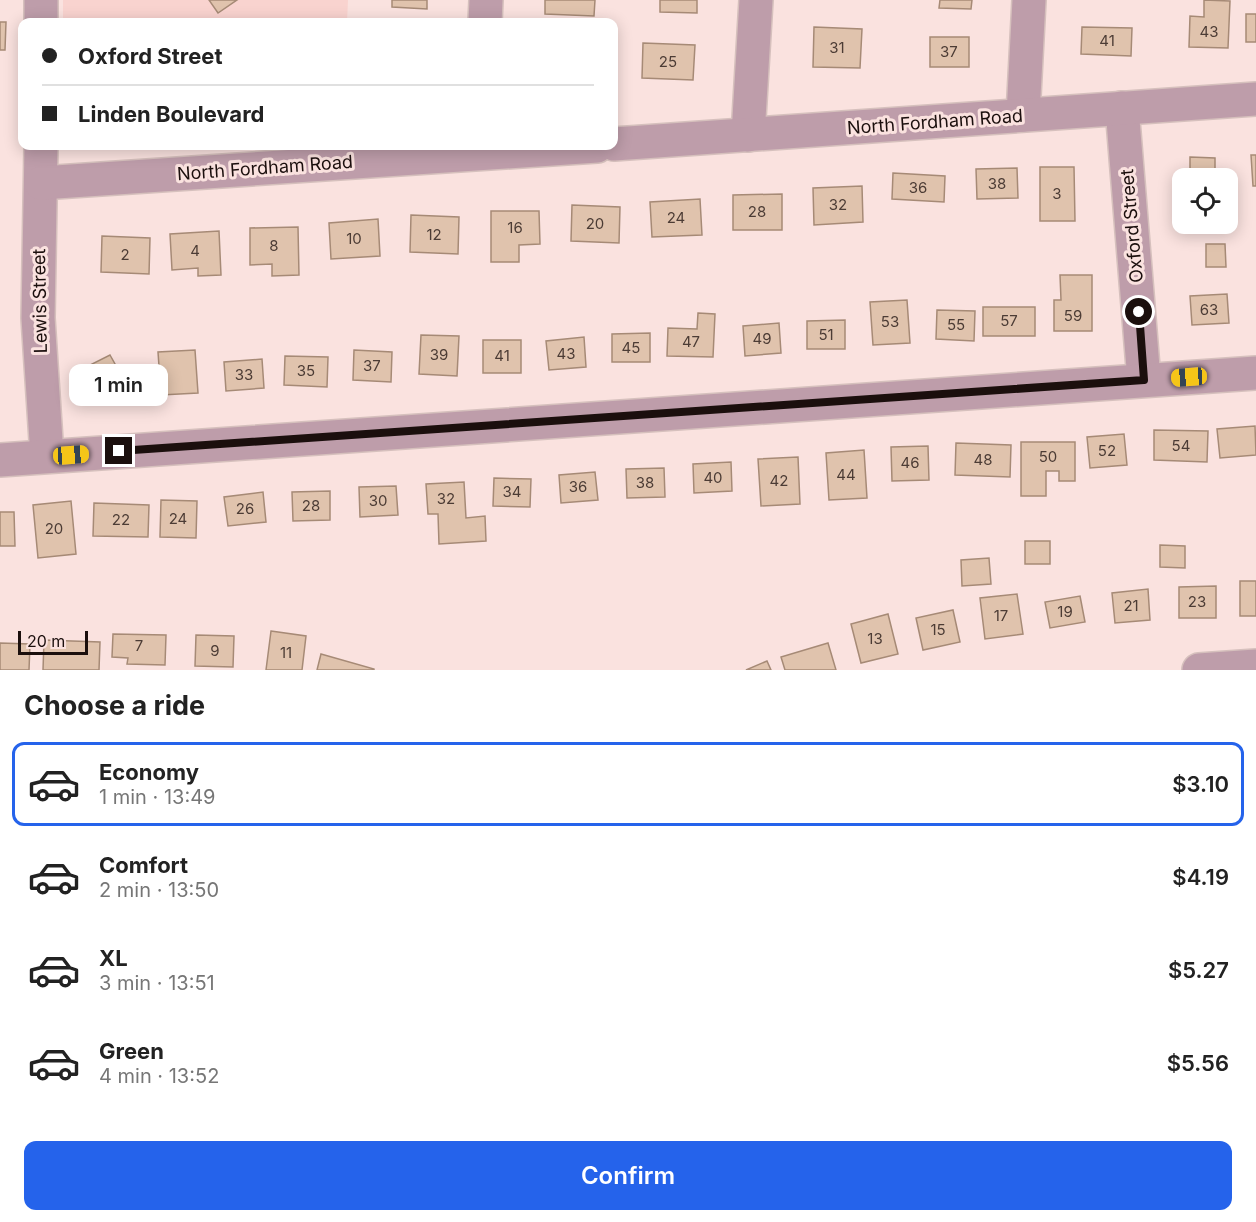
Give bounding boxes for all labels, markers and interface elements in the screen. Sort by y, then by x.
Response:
house number: 43 [1200,22,1218,41]
house number: 41 [1099,31,1115,50]
house number: 31 [829,38,845,57]
house number: 37 [940,42,958,61]
text: Oxford Street [78,43,222,69]
house number: 25 [659,52,677,71]
text: Linden Boulevard [78,101,264,127]
street label: North Fordham Road [846,105,1024,138]
street label: North Fordham Road [176,151,354,184]
street label: Oxford Street [1116,168,1147,284]
map controls [1172,168,1238,234]
button: locate [1172,168,1238,234]
house number: 38 [988,174,1006,193]
house number: 36 [909,178,927,197]
house number: 3 [1052,184,1062,203]
house number: 32 [829,195,847,214]
house number: 28 [748,202,766,221]
house number: 24 [667,208,685,227]
house number: 20 [586,214,604,233]
house number: 16 [507,218,523,237]
house number: 12 [426,225,442,244]
house number: 10 [346,229,362,248]
house number: 8 [269,236,279,255]
house number: 4 [190,241,200,260]
house number: 2 [120,245,130,264]
street label: Lewis Street [28,248,51,354]
route start [1125,298,1152,325]
house number: 63 [1200,300,1218,319]
house number: 59 [1064,306,1082,325]
house number: 57 [1000,311,1018,330]
house number: 53 [881,312,899,331]
house number: 55 [947,315,965,334]
house number: 51 [818,325,834,344]
house number: 49 [753,329,772,348]
house number: 47 [682,332,700,351]
house number: 45 [622,338,640,357]
house number: 43 [557,344,575,363]
house number: 39 [430,345,448,364]
house number: 41 [494,346,510,365]
house number: 37 [363,356,381,375]
house number: 35 [297,361,315,380]
callout: 1 min [70,364,168,406]
house number: 33 [235,365,253,384]
car [1170,367,1208,387]
text: 1 min [94,373,143,397]
house number: 54 [1172,436,1190,455]
route end [105,437,132,464]
house number: 52 [1098,441,1116,460]
car [52,445,90,465]
house number: 50 [1039,447,1057,466]
house number: 48 [974,450,992,469]
house number: 46 [901,453,920,472]
house number: 44 [836,465,856,484]
house number: 40 [703,468,723,487]
house number: 42 [770,471,788,490]
house number: 38 [636,473,654,492]
house number: 36 [569,477,587,496]
house number: 34 [503,482,521,501]
house number: 32 [437,489,455,508]
house number: 30 [369,491,387,510]
house number: 28 [302,496,320,515]
house number: 26 [236,499,254,518]
house number: 24 [169,509,187,528]
house number: 22 [112,510,130,529]
house number: 20 [45,519,63,538]
house number: 23 [1188,592,1206,611]
house number: 21 [1123,596,1139,615]
house number: 19 [1057,602,1073,621]
house number: 17 [994,606,1008,625]
house number: 15 [930,620,946,639]
scale bar [18,628,88,656]
house number: 13 [867,629,883,648]
text: 20 m [27,631,65,651]
house number: 7 [135,636,143,655]
house number: 9 [210,641,220,660]
house number: 11 [280,643,292,662]
text: Choose a ride [24,689,205,722]
icon: car [27,757,81,811]
text: Economy [99,759,199,785]
text: $3.10 [1172,771,1229,797]
text: 1 min · 13:49 [99,785,216,809]
icon: car [27,850,81,904]
text: Comfort [99,852,188,878]
text: $4.19 [1172,864,1229,890]
text: 2 min · 13:50 [99,878,219,902]
icon: car [27,943,81,997]
text: XL [99,945,128,971]
text: $5.27 [1168,957,1229,983]
text: 3 min · 13:51 [99,971,215,995]
icon: car [27,1036,81,1090]
text: Green [99,1038,164,1064]
text: $5.56 [1167,1050,1229,1076]
text: 4 min · 13:52 [99,1064,219,1088]
button: Confirm [24,1141,1232,1210]

